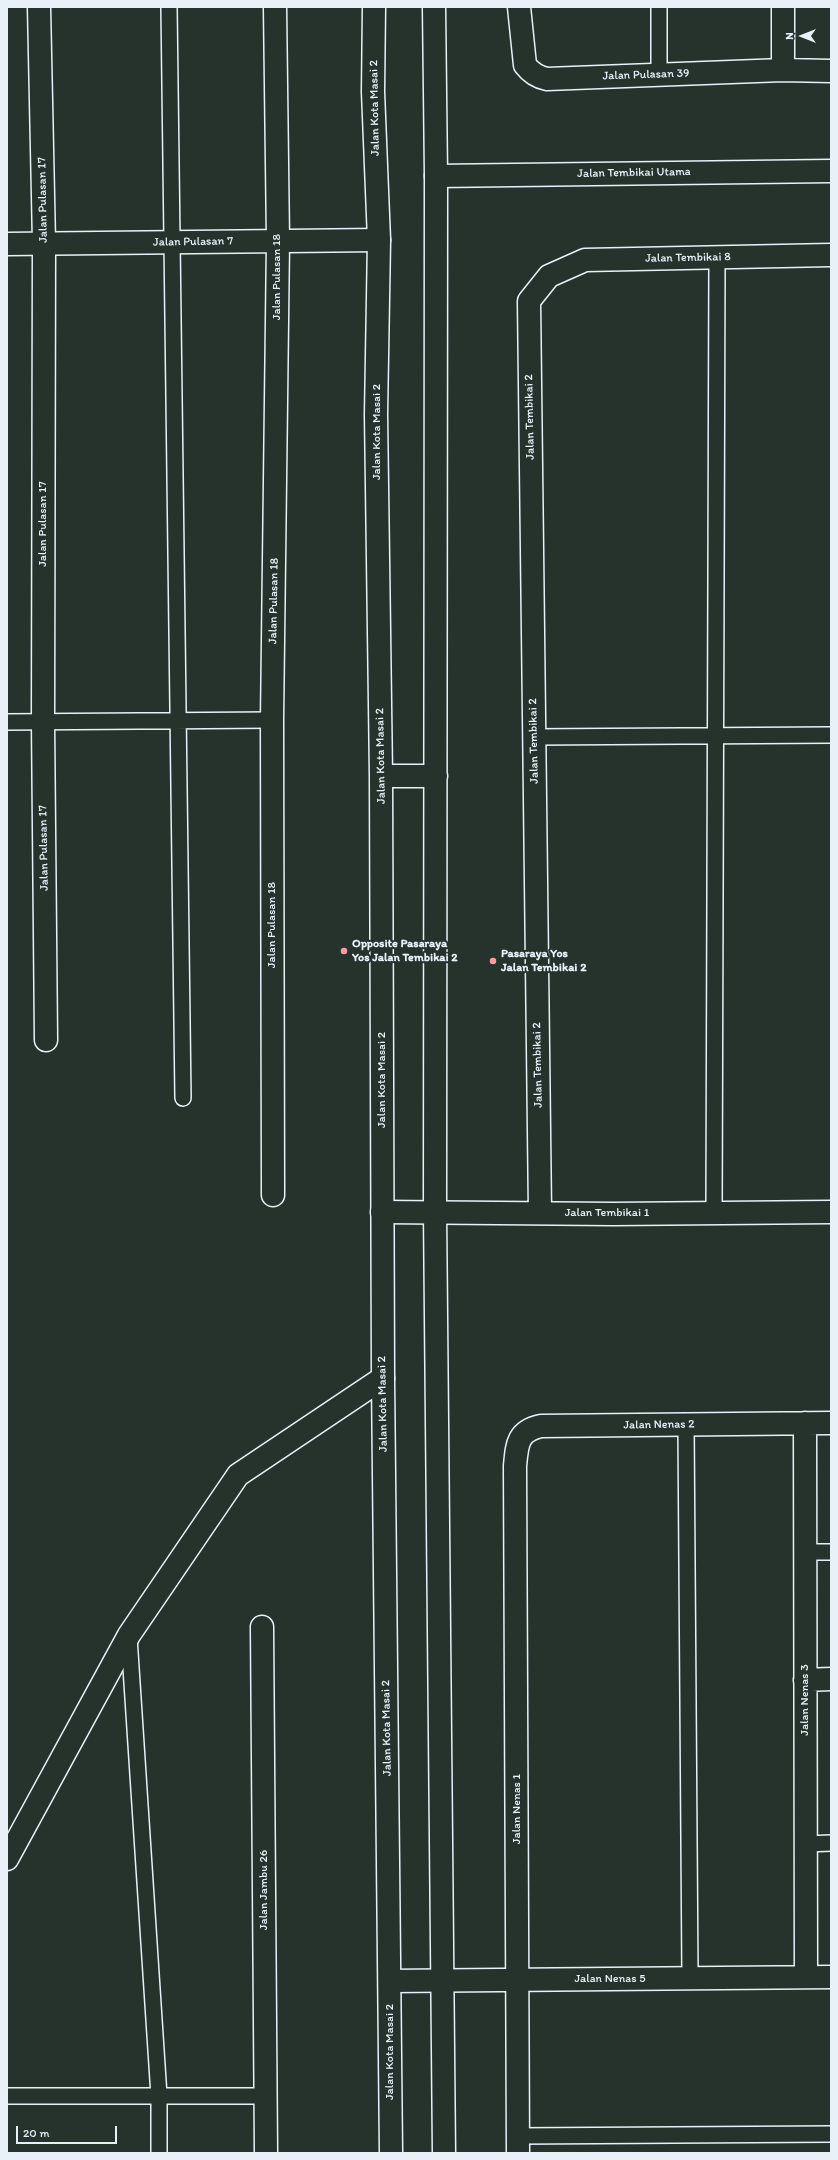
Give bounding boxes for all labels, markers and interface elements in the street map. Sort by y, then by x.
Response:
north arrow [782,16,822,56]
text: N [783,32,796,40]
street label: Jalan Kota Masai 2 [367,60,383,156]
street label: Jalan Pulasan 39 [602,66,690,84]
street label: Jalan Pulasan 17 [35,157,51,243]
street label: Jalan Tembikai Utama [577,165,691,181]
street label: Jalan Pulasan 7 [153,234,233,250]
street label: Jalan Pulasan 18 [270,234,284,320]
street label: Jalan Tembikai 8 [645,250,731,266]
street label: Jalan Tembikai 2 [522,374,538,460]
street label: Jalan Kota Masai 2 [370,384,384,480]
street label: Jalan Pulasan 17 [36,481,50,567]
street label: Jalan Pulasan 18 [266,558,282,644]
street label: Jalan Tembikai 2 [526,698,542,784]
street label: Jalan Kota Masai 2 [373,708,389,804]
street label: Jalan Pulasan 17 [36,805,52,891]
street label: Jalan Pulasan 18 [265,882,279,968]
place label: Opposite Pasaraya Yos Jalan Tembikai 2 [352,937,458,965]
marker: Opposite Pasaraya Yos Jalan Tembikai 2 [339,946,349,956]
place label: Pasaraya Yos Jalan Tembikai 2 [501,947,586,975]
marker: Pasaraya Yos Jalan Tembikai 2 [488,956,498,966]
street label: Jalan Tembikai 2 [530,1022,546,1108]
street label: Jalan Kota Masai 2 [375,1032,389,1128]
street label: Jalan Tembikai 1 [565,1206,649,1220]
street label: Jalan Kota Masai 2 [375,1356,391,1452]
street label: Jalan Nenas 2 [623,1417,695,1433]
street label: Jalan Nenas 3 [798,1664,812,1736]
street label: Jalan Kota Masai 2 [379,1680,395,1776]
street label: Jalan Nenas 1 [510,1774,524,1844]
street label: Jalan Jambu 26 [257,1850,271,1930]
street label: Jalan Nenas 5 [574,1972,646,1986]
street label: Jalan Kota Masai 2 [383,2004,397,2100]
scale bar [18,2118,119,2144]
text: 20 m [23,2126,50,2140]

